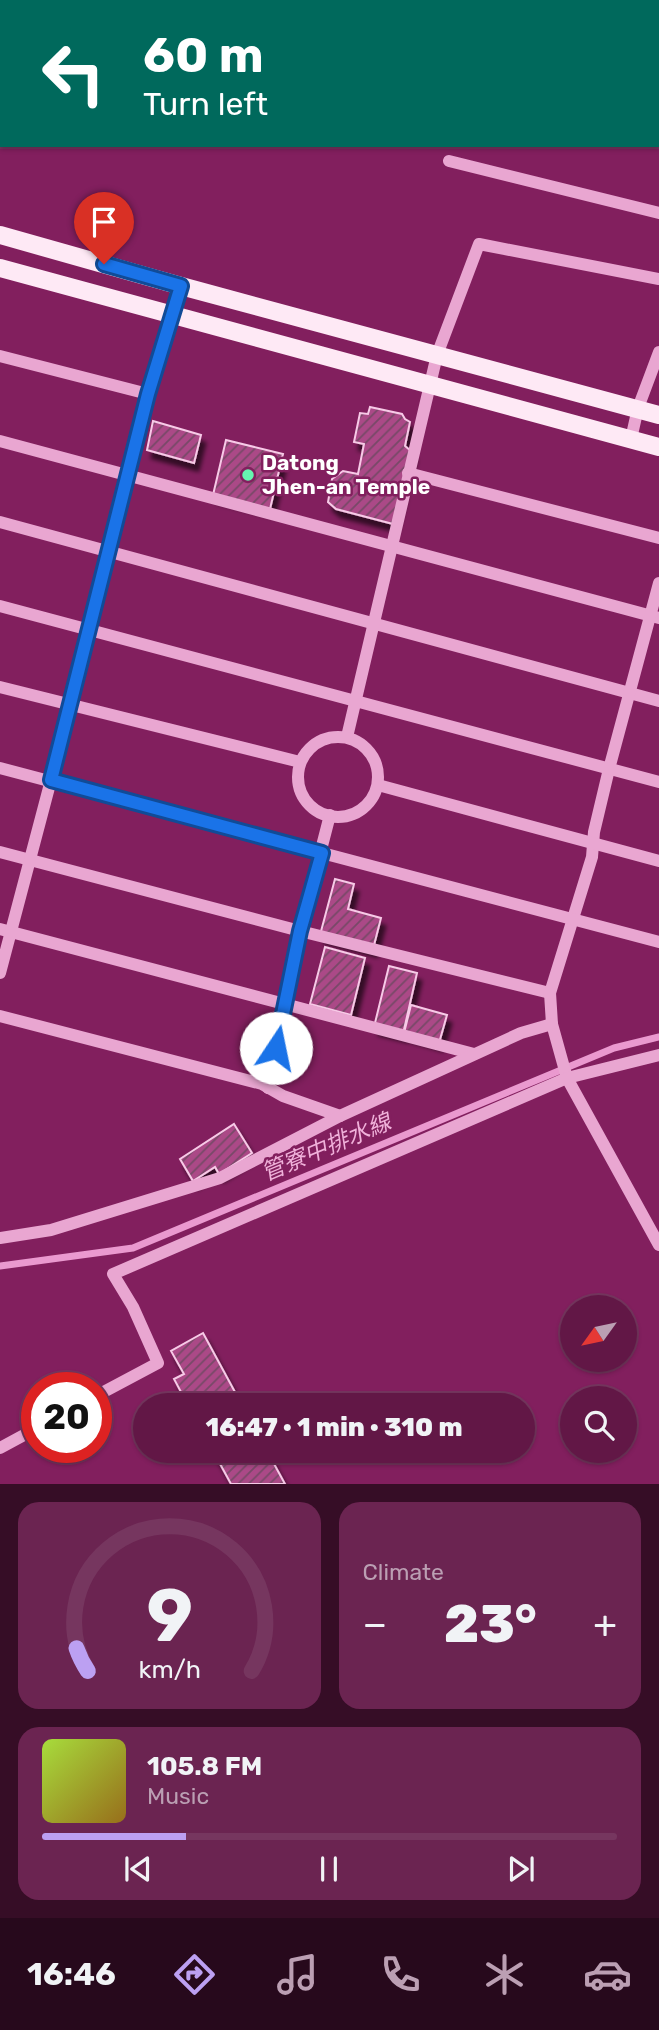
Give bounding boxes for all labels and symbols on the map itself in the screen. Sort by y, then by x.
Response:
pin [74,192,134,264]
place label: Datong Jhen-an Temple [262,450,430,499]
marker: Datong Jhen-an Temple [240,467,256,483]
position arrow [239,1011,313,1085]
water label: 管寮中排水線 [257,1106,398,1187]
north arrow [560,1295,637,1372]
speed limit sign: 20 [21,1372,112,1463]

